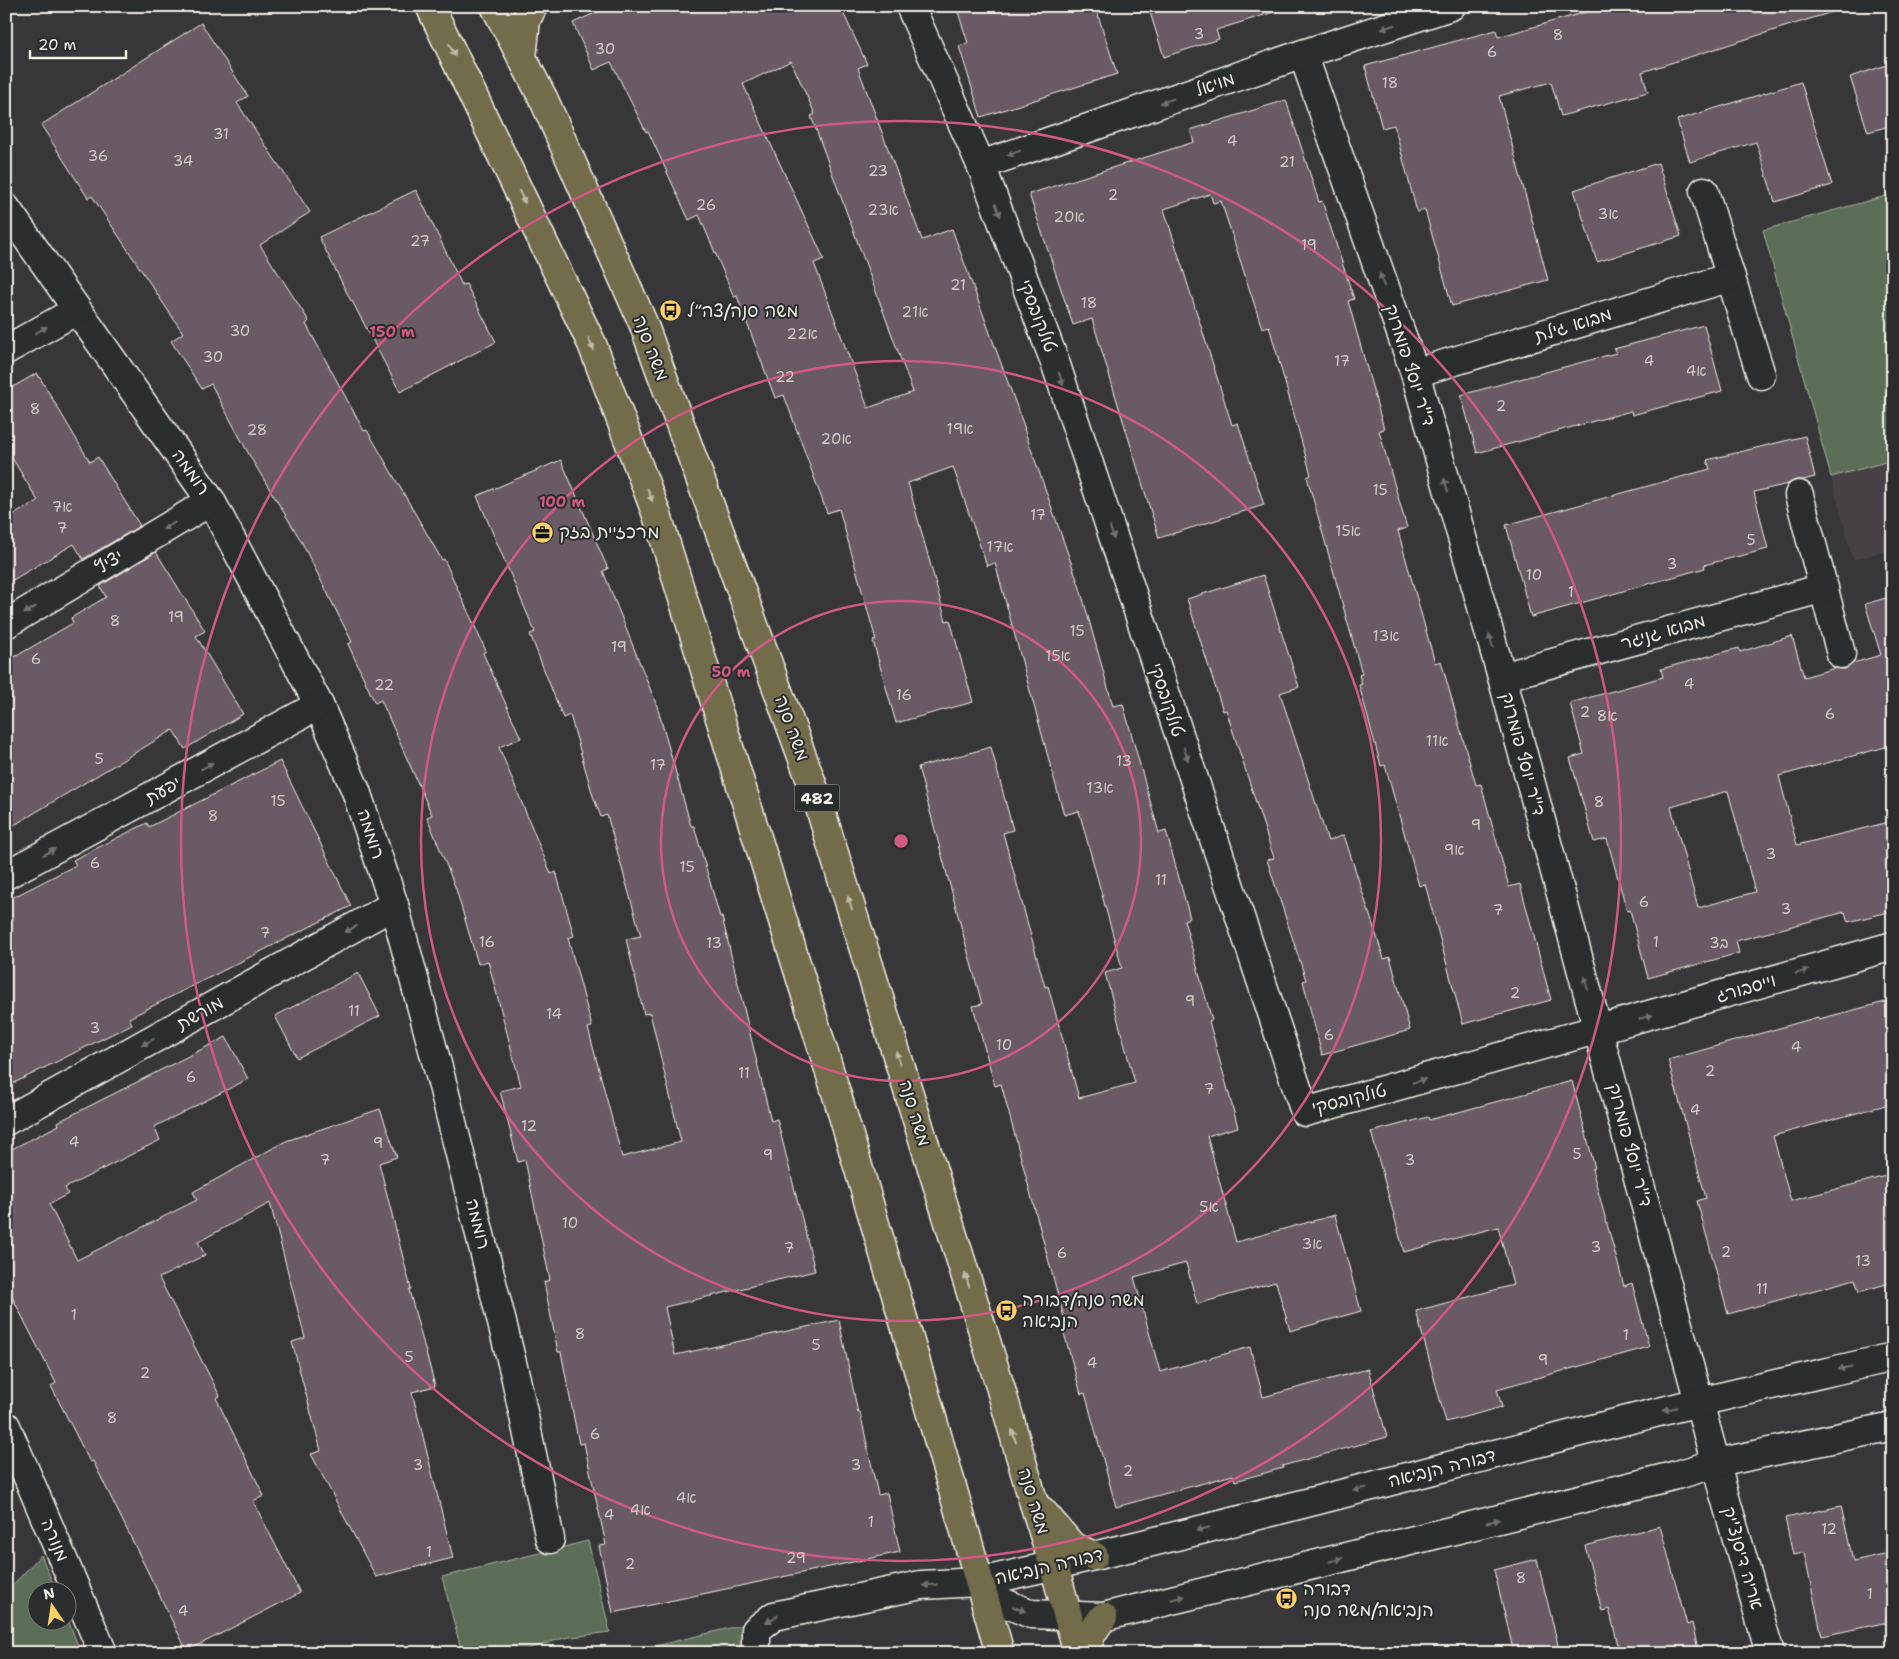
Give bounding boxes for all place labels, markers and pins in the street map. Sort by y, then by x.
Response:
bus stop icon: משה סנה/צה״ל [659,299,683,323]
place label: משה סנה/צה״ל [687,299,798,323]
office icon: מרכזיית בזק [531,520,555,544]
place label: מרכזיית בזק [559,520,660,544]
centre of rings [892,832,910,850]
place label: משה סנה/דבורה הנביאה [1022,1288,1145,1333]
bus stop icon: משה סנה/דבורה הנביאה [994,1298,1018,1322]
place label: דבורה הנביאה/משה סנה [1303,1577,1434,1622]
bus stop icon: דבורה הנביאה/משה סנה [1275,1587,1299,1611]

